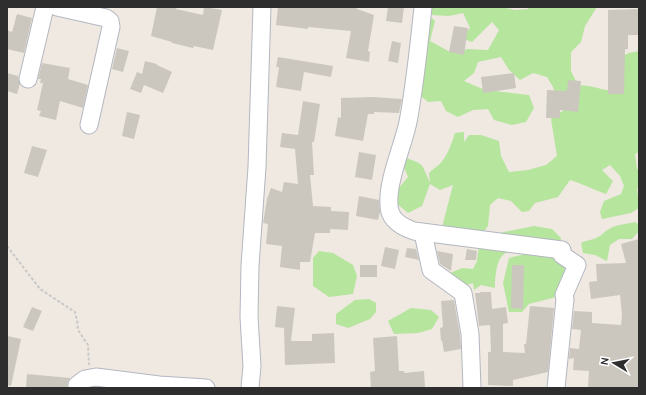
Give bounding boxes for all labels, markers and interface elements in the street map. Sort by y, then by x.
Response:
north arrow [594,343,634,383]
text: N [598,356,612,366]

